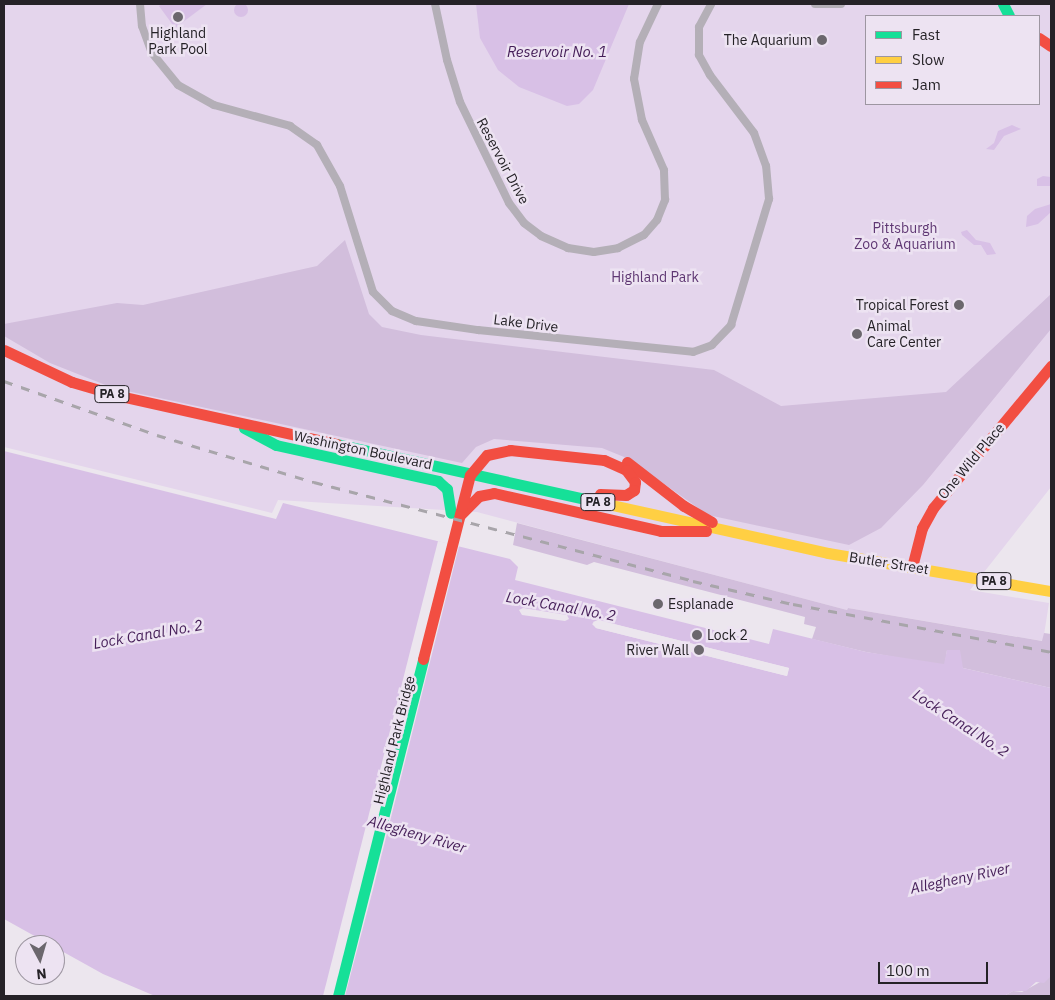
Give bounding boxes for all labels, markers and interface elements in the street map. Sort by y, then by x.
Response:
marker: Highland Park Pool [172,11,184,23]
legend [865,15,1040,105]
place label: Highland Park Pool [148,25,208,58]
text: Fast [912,25,940,44]
place label: The Aquarium [724,32,812,48]
marker: The Aquarium [816,34,828,46]
water label: Reservoir No. 1 [507,43,607,61]
text: Slow [912,50,945,69]
text: Jam [912,75,941,94]
street label: Reservoir Drive [473,115,533,207]
park label: Pittsburgh Zoo & Aquarium [854,220,956,252]
park label: Highland Park [611,269,699,285]
place label: Tropical Forest [856,297,949,313]
marker: Tropical Forest [953,299,965,311]
street label: Lake Drive [493,311,559,335]
place label: Animal Care Center [867,318,941,351]
marker: Animal Care Center [851,328,863,340]
road number: PA 8 [93,384,131,404]
street label: One Wild Place [934,419,1008,503]
street label: Washington Boulevard [292,427,434,473]
road number: PA 8 [579,492,617,512]
street label: Butler Street [848,548,930,578]
road number: PA 8 [975,572,1013,590]
water label: Lock Canal No. 2 [505,587,617,625]
place label: Esplanade [668,596,734,612]
marker: Esplanade [652,598,664,610]
water label: Lock Canal No. 2 [92,615,204,653]
place label: Lock 2 [707,627,748,643]
marker: Lock 2 [691,629,703,641]
place label: River Wall [626,642,689,658]
marker: River Wall [693,644,705,656]
street label: Highland Park Bridge [370,674,418,806]
water label: Lock Canal No. 2 [910,685,1012,761]
water label: Allegheny River [366,811,468,857]
water label: Allegheny River [909,859,1011,897]
north arrow [15,935,65,985]
scale bar [880,952,990,984]
text: 100 m [886,961,930,980]
text: N [35,964,47,983]

